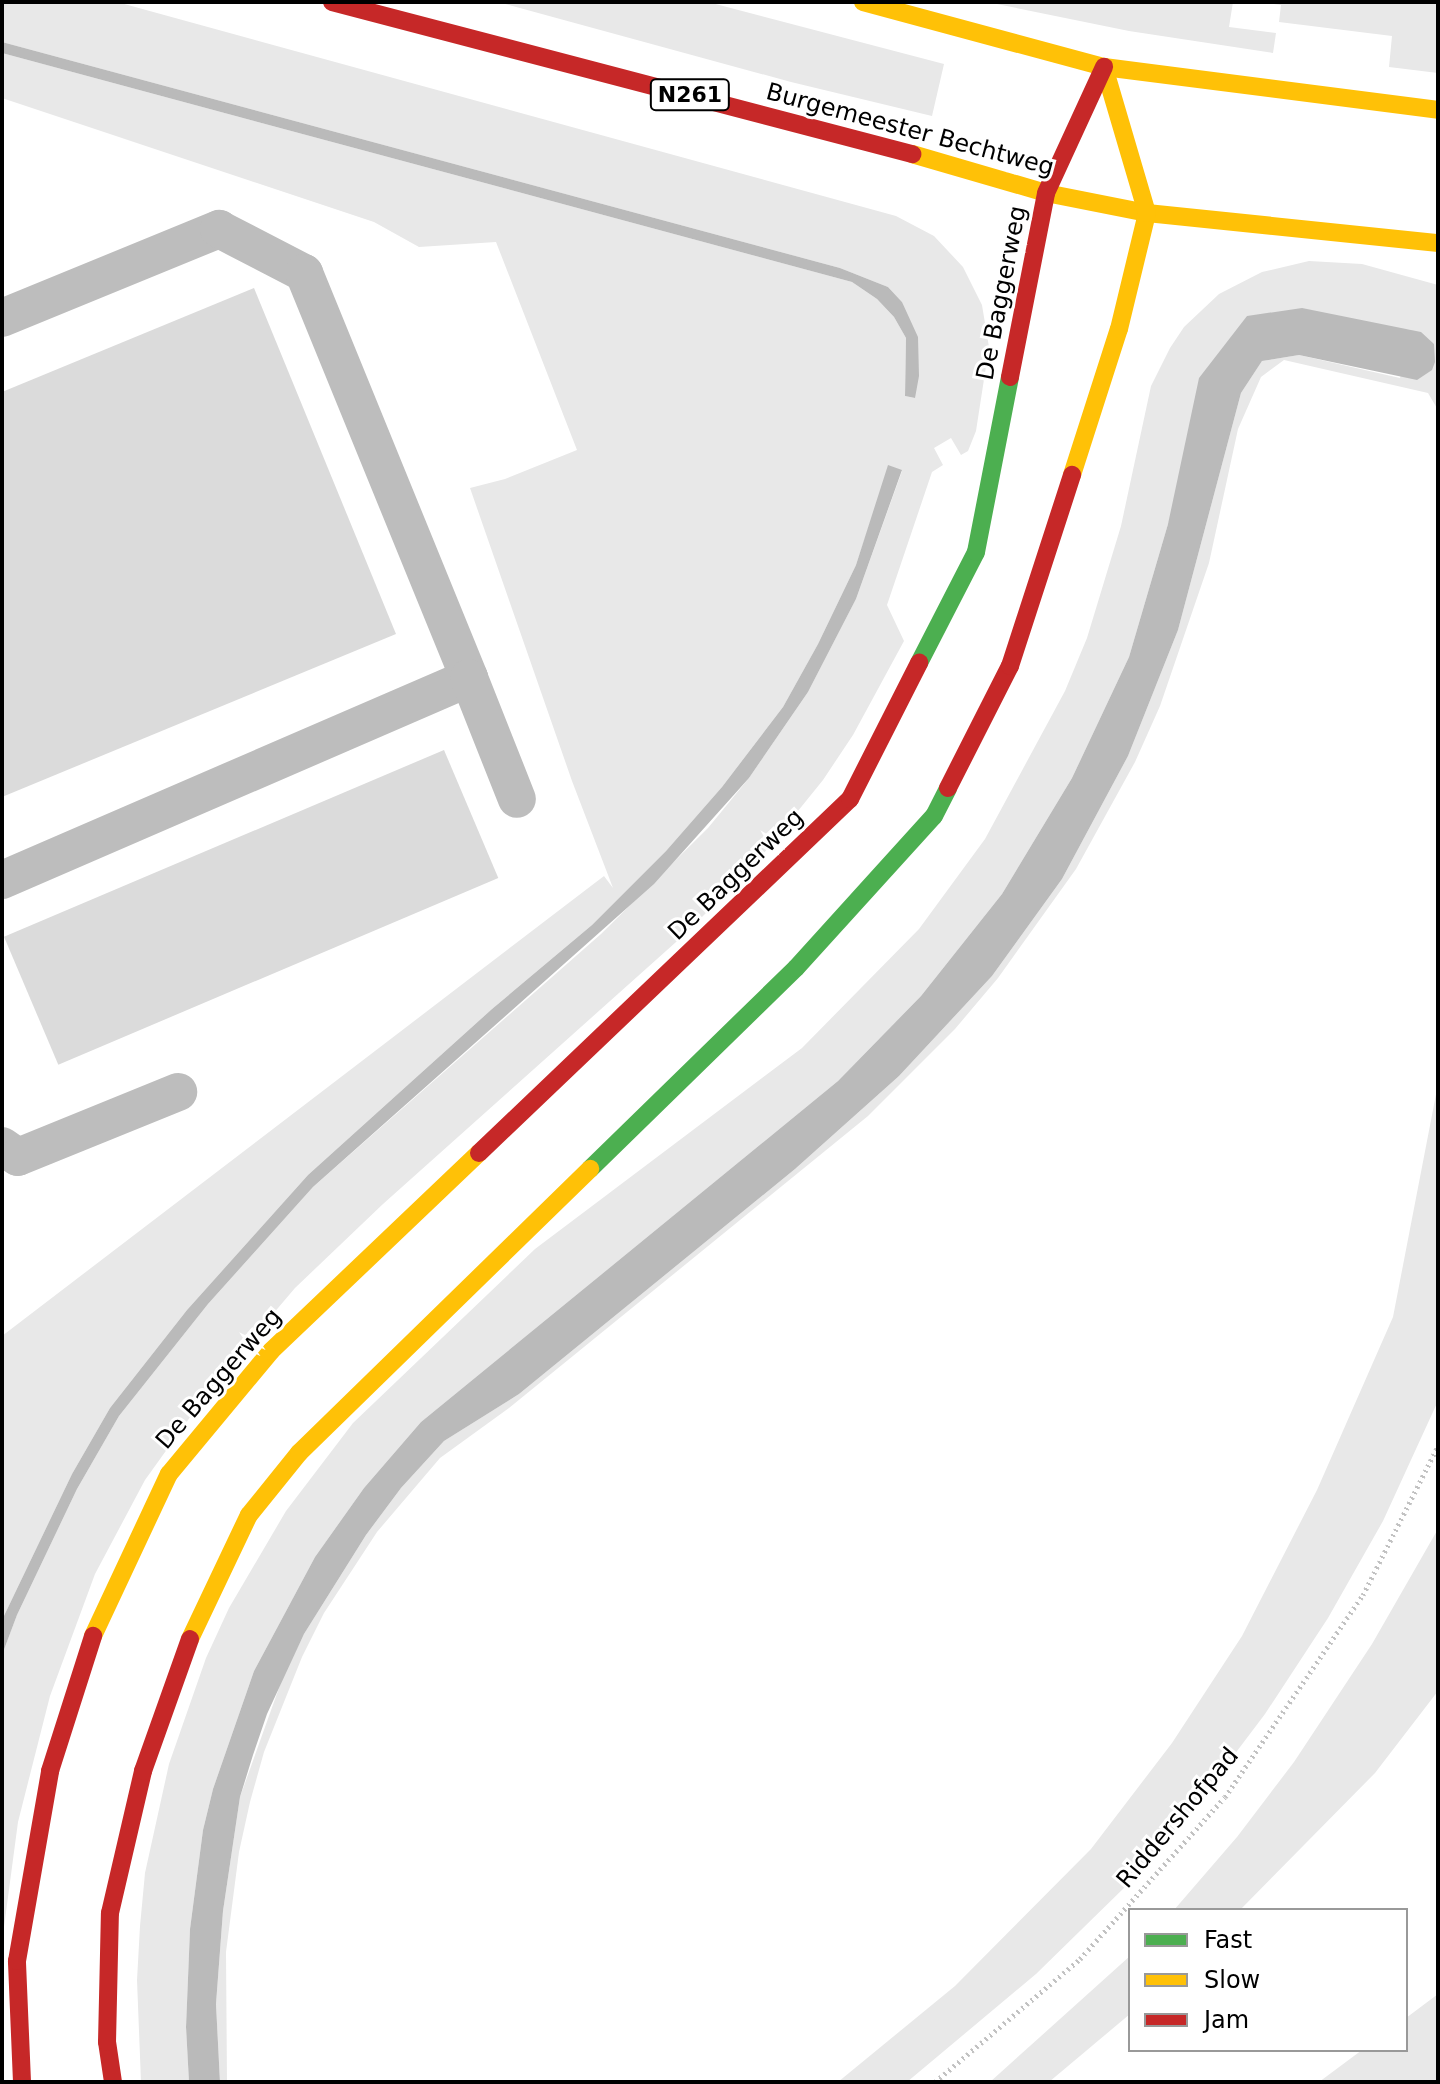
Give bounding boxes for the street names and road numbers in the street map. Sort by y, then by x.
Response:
road number: N261 [648,77,732,113]
street label: Burgemeester Bechtweg [763,78,1057,182]
street label: De Baggerweg [971,203,1033,383]
street label: De Baggerweg [662,803,810,947]
street label: De Baggerweg [150,1303,288,1455]
street label: Riddershofpad [1111,1742,1245,1894]

